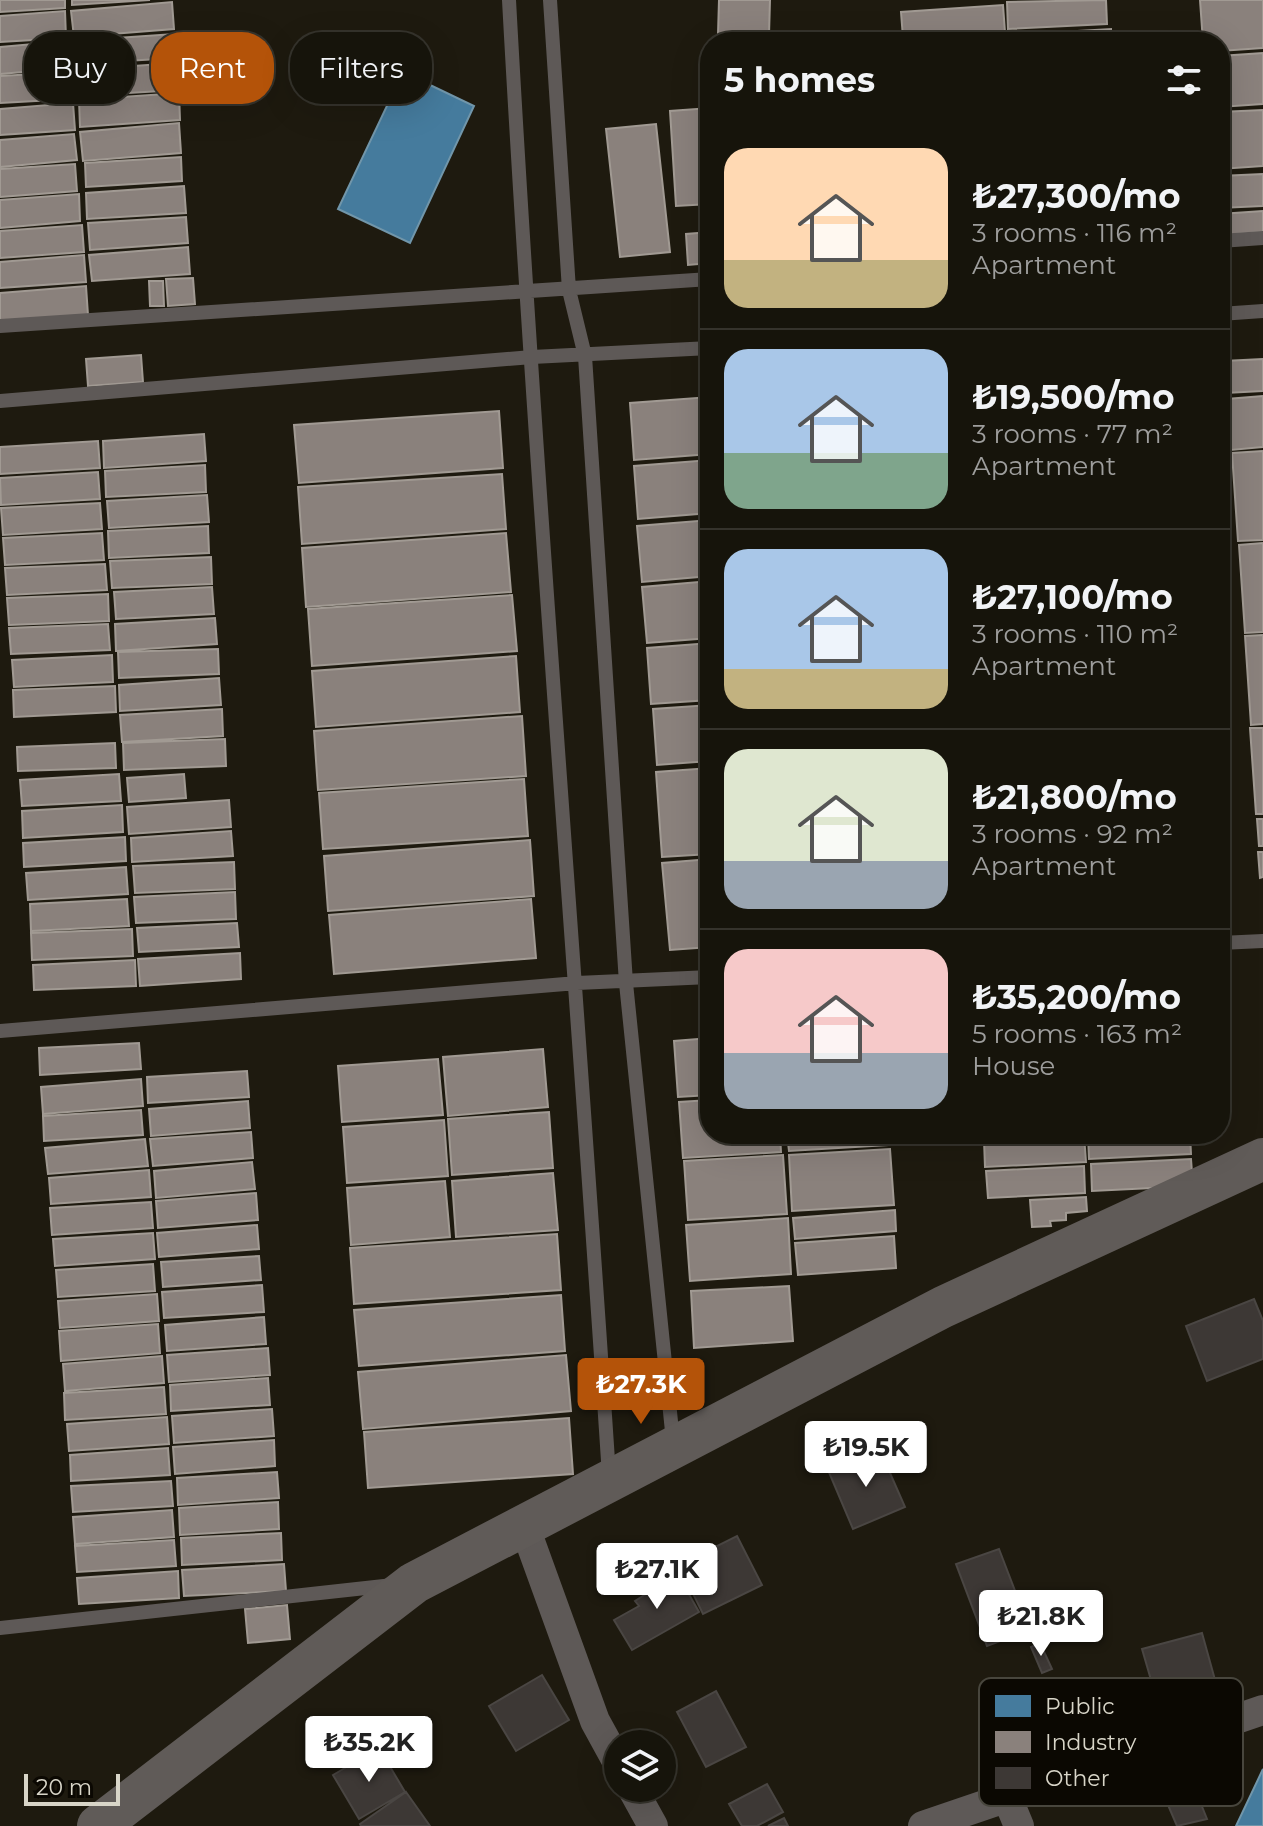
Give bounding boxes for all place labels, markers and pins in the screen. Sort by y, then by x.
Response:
pin: ₺27.3K [576,1358,706,1426]
pin: ₺19.5K [801,1421,931,1489]
pin: ₺27.1K [592,1543,722,1611]
pin: ₺21.8K [976,1590,1106,1658]
pin: ₺35.2K [304,1716,434,1784]

